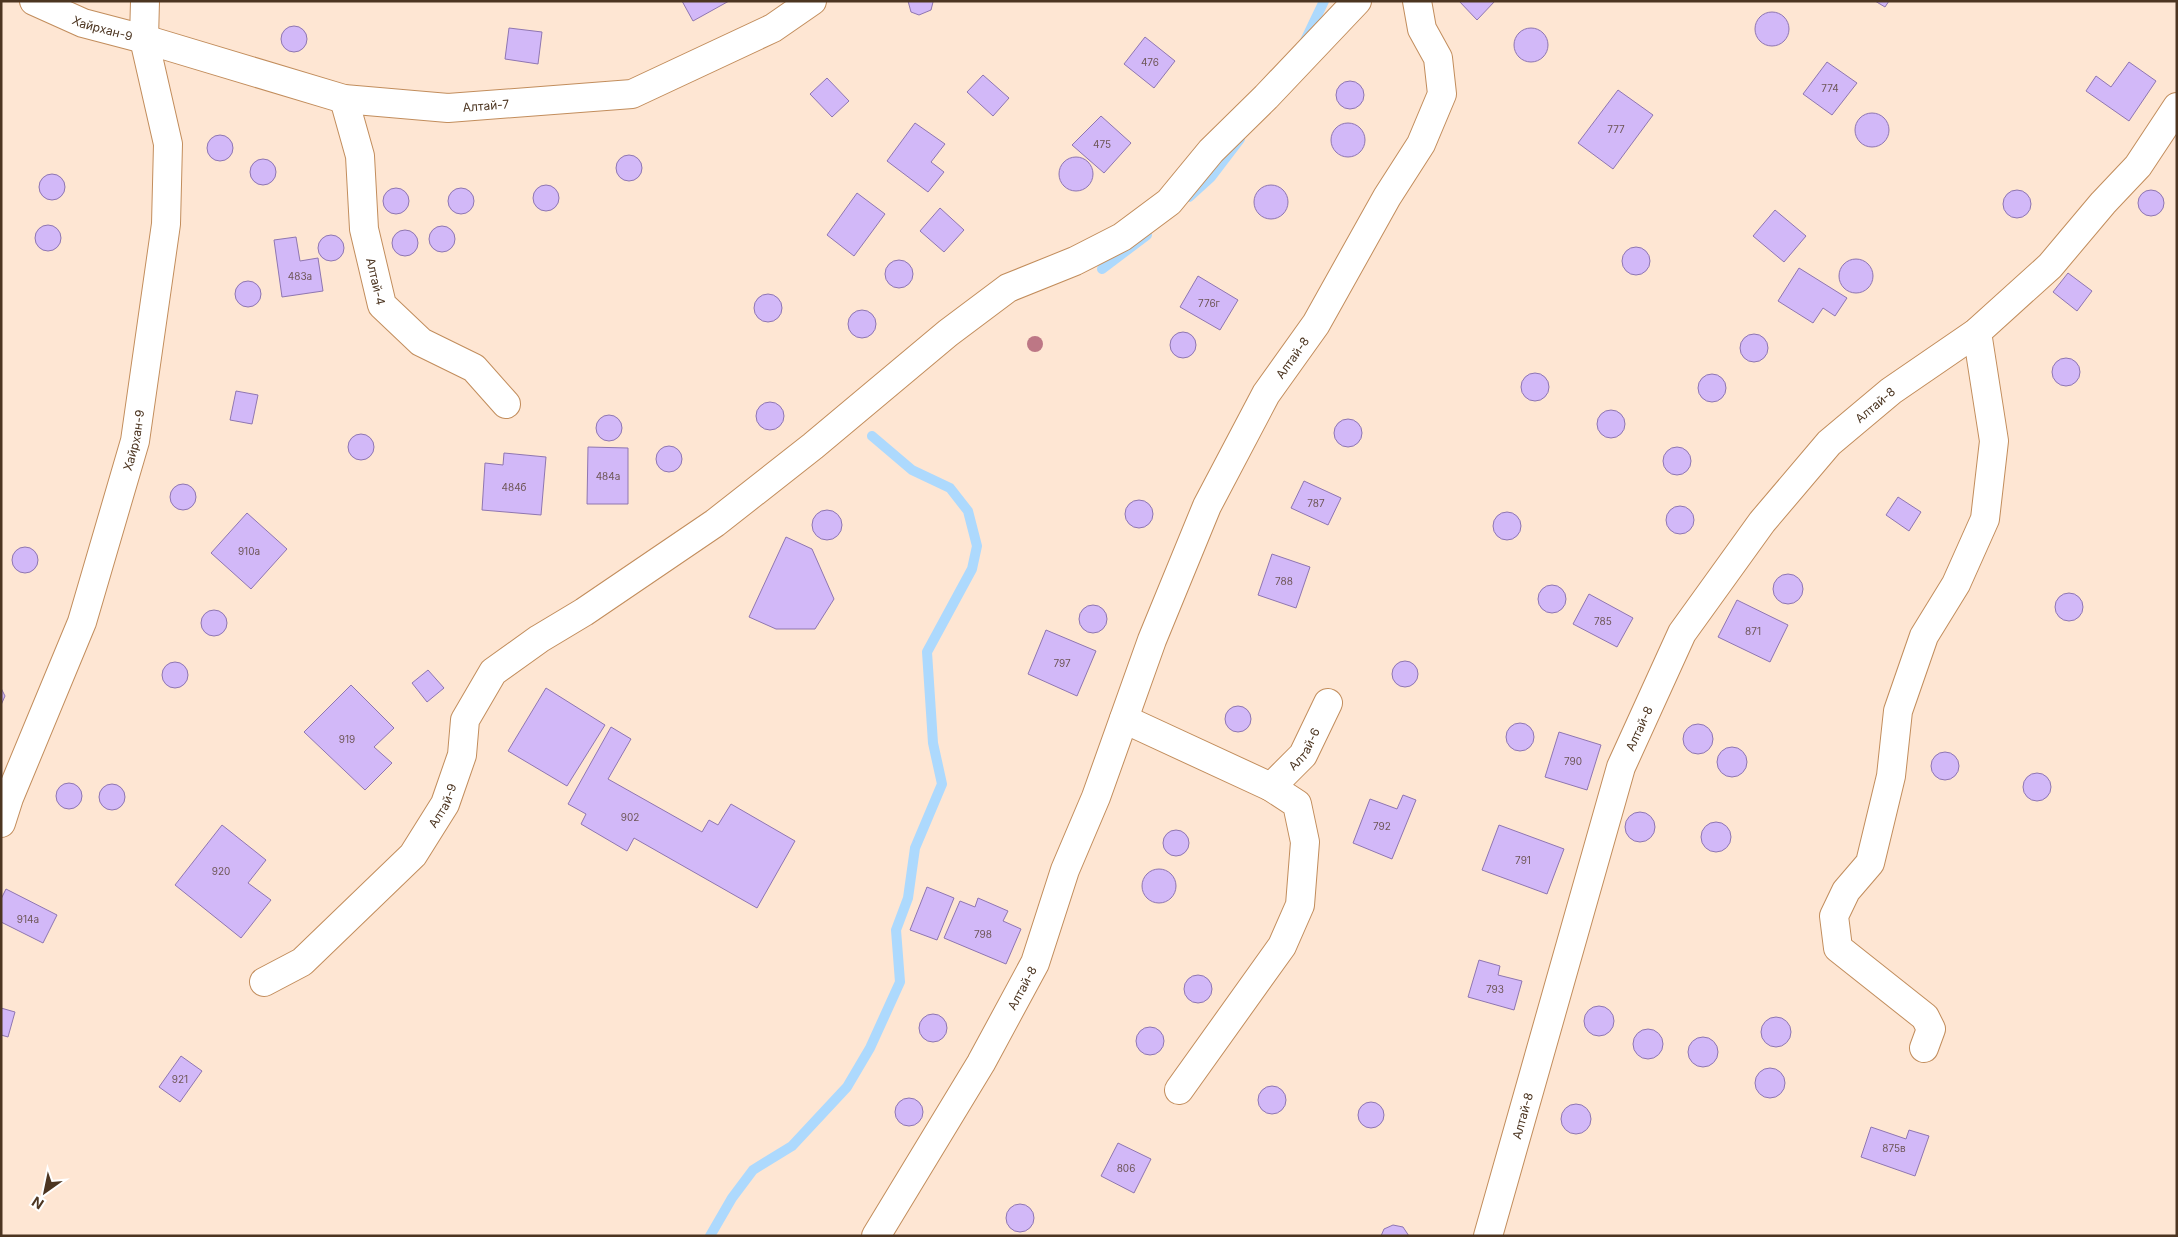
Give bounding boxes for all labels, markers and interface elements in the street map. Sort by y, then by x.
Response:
street label: Хайрхан-9 [70,12,134,43]
house number: 476 [1141,56,1159,68]
house number: 774 [1821,82,1839,94]
street label: Алтай-7 [462,96,510,114]
house number: 777 [1607,123,1625,135]
house number: 475 [1093,138,1111,150]
street label: Алтай-4 [364,256,389,307]
house number: 483а [288,270,312,282]
house number: 776г [1198,297,1221,309]
street label: Алтай-8 [1272,334,1312,381]
street label: Алтай-8 [1852,383,1898,426]
street label: Хайрхан-9 [119,409,147,472]
house number: 484а [596,470,620,482]
house number: 484б [501,481,527,493]
house number: 787 [1307,497,1325,509]
house number: 910а [238,545,260,557]
house number: 788 [1275,575,1293,587]
house number: 785 [1594,615,1612,627]
house number: 871 [1745,625,1761,637]
house number: 797 [1053,657,1071,669]
street label: Алтай-8 [1622,704,1655,753]
street label: Алтай-6 [1285,725,1323,773]
house number: 919 [339,733,355,745]
house number: 790 [1564,755,1582,767]
street label: Алтай-9 [425,781,459,830]
house number: 902 [621,811,639,823]
house number: 792 [1373,820,1391,832]
house number: 791 [1515,854,1531,866]
house number: 920 [212,865,230,877]
house number: 914а [17,913,39,925]
house number: 798 [974,928,992,940]
street label: Алтай-8 [1004,963,1040,1012]
house number: 793 [1486,983,1504,995]
house number: 921 [172,1073,188,1085]
street label: Алтай-8 [1508,1091,1536,1141]
house number: 875в [1882,1142,1906,1154]
house number: 806 [1117,1162,1135,1174]
north arrow [20,1167,70,1217]
text: N [29,1193,47,1213]

